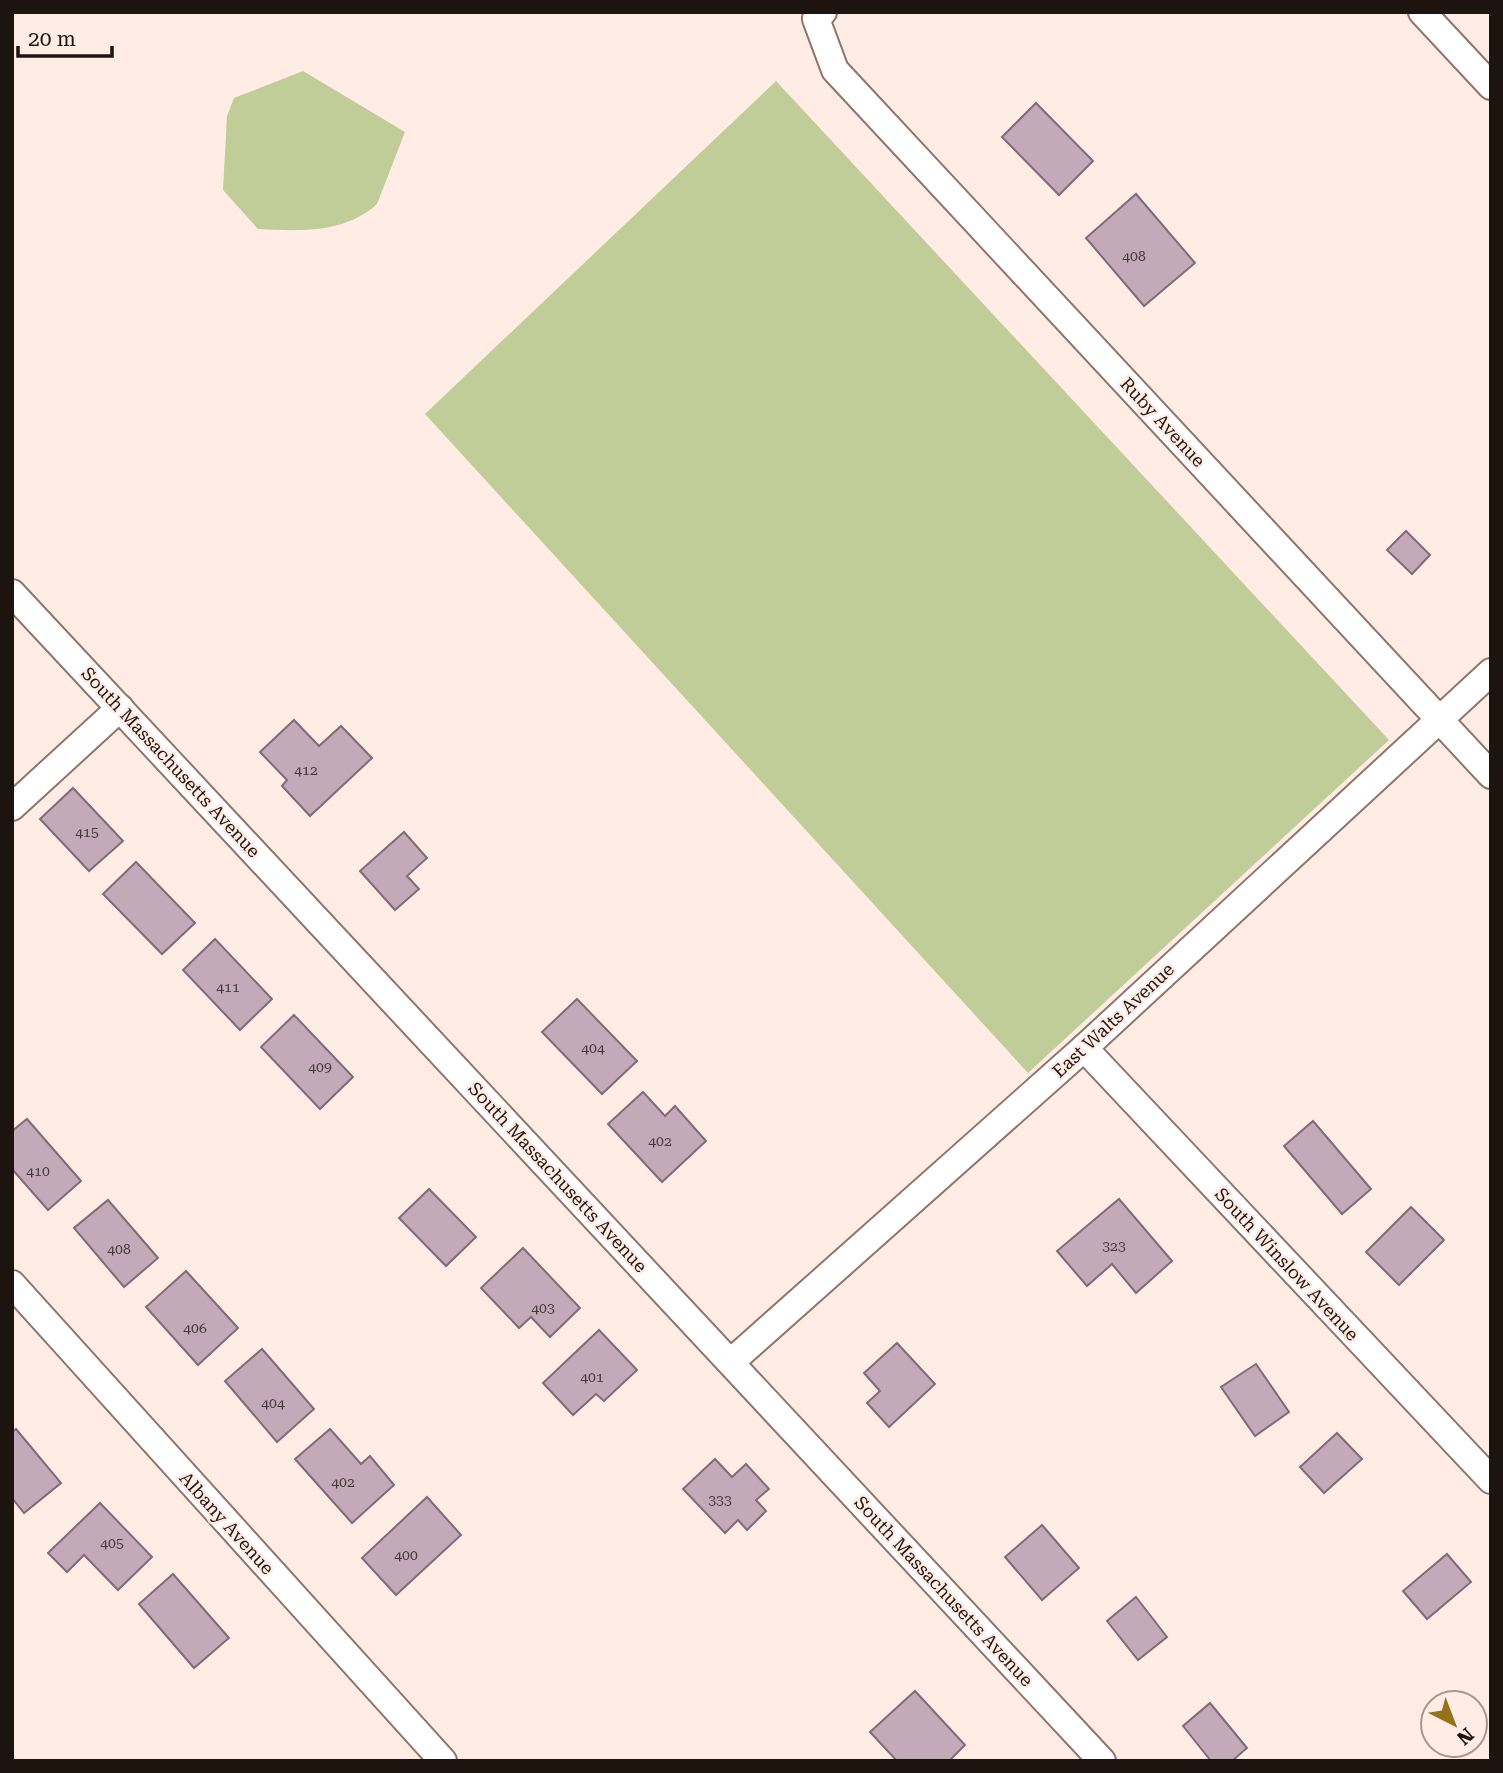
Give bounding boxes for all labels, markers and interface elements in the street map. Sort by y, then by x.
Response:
scale bar [18,14,112,58]
text: 20 m [28,27,76,51]
house number: 408 [1122,248,1146,264]
street label: Ruby Avenue [1116,373,1210,471]
street label: South Massachusetts Avenue [77,663,265,861]
house number: 412 [294,762,318,778]
house number: 415 [75,824,99,840]
street label: East Walts Avenue [1048,958,1178,1082]
house number: 411 [216,979,240,995]
house number: 404 [581,1040,605,1056]
house number: 409 [308,1059,332,1075]
street label: South Massachusetts Avenue [464,1078,652,1276]
house number: 402 [648,1133,672,1149]
house number: 410 [26,1163,50,1179]
street label: South Winslow Avenue [1211,1183,1363,1345]
house number: 323 [1102,1238,1126,1254]
house number: 408 [107,1241,131,1257]
house number: 403 [531,1300,555,1316]
house number: 406 [183,1320,207,1336]
house number: 401 [580,1369,604,1385]
house number: 404 [261,1395,285,1411]
street label: Albany Avenue [175,1467,279,1579]
house number: 402 [331,1474,355,1490]
house number: 333 [708,1492,732,1508]
street label: South Massachusetts Avenue [850,1492,1038,1690]
house number: 405 [100,1535,124,1551]
house number: 400 [394,1547,418,1563]
north arrow [1419,1689,1489,1759]
text: N [1452,1723,1478,1750]

